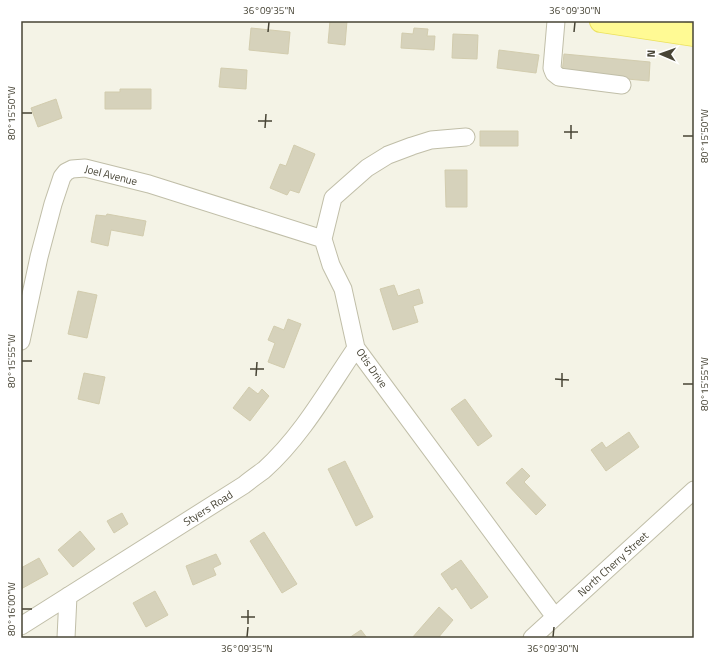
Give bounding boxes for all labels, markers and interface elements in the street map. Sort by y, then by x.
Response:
text: 36°09'35"N [243,3,295,18]
text: 36°09'30"N [549,3,601,18]
north arrow [641,34,681,74]
text: N [643,50,659,58]
text: 80°15'50"W [4,86,19,140]
text: 80°15'50"W [697,109,712,163]
street label: Joel Avenue [83,161,139,189]
text: 80°15'55"W [4,334,19,388]
street label: Otis Drive [353,345,392,391]
text: 80°15'55"W [697,357,712,411]
street label: Styers Road [180,486,236,530]
street label: North Cherry Street [574,528,652,600]
text: 80°16'00"W [4,582,19,636]
text: 36°09'35"N [221,641,273,656]
text: 36°09'30"N [527,641,579,656]

